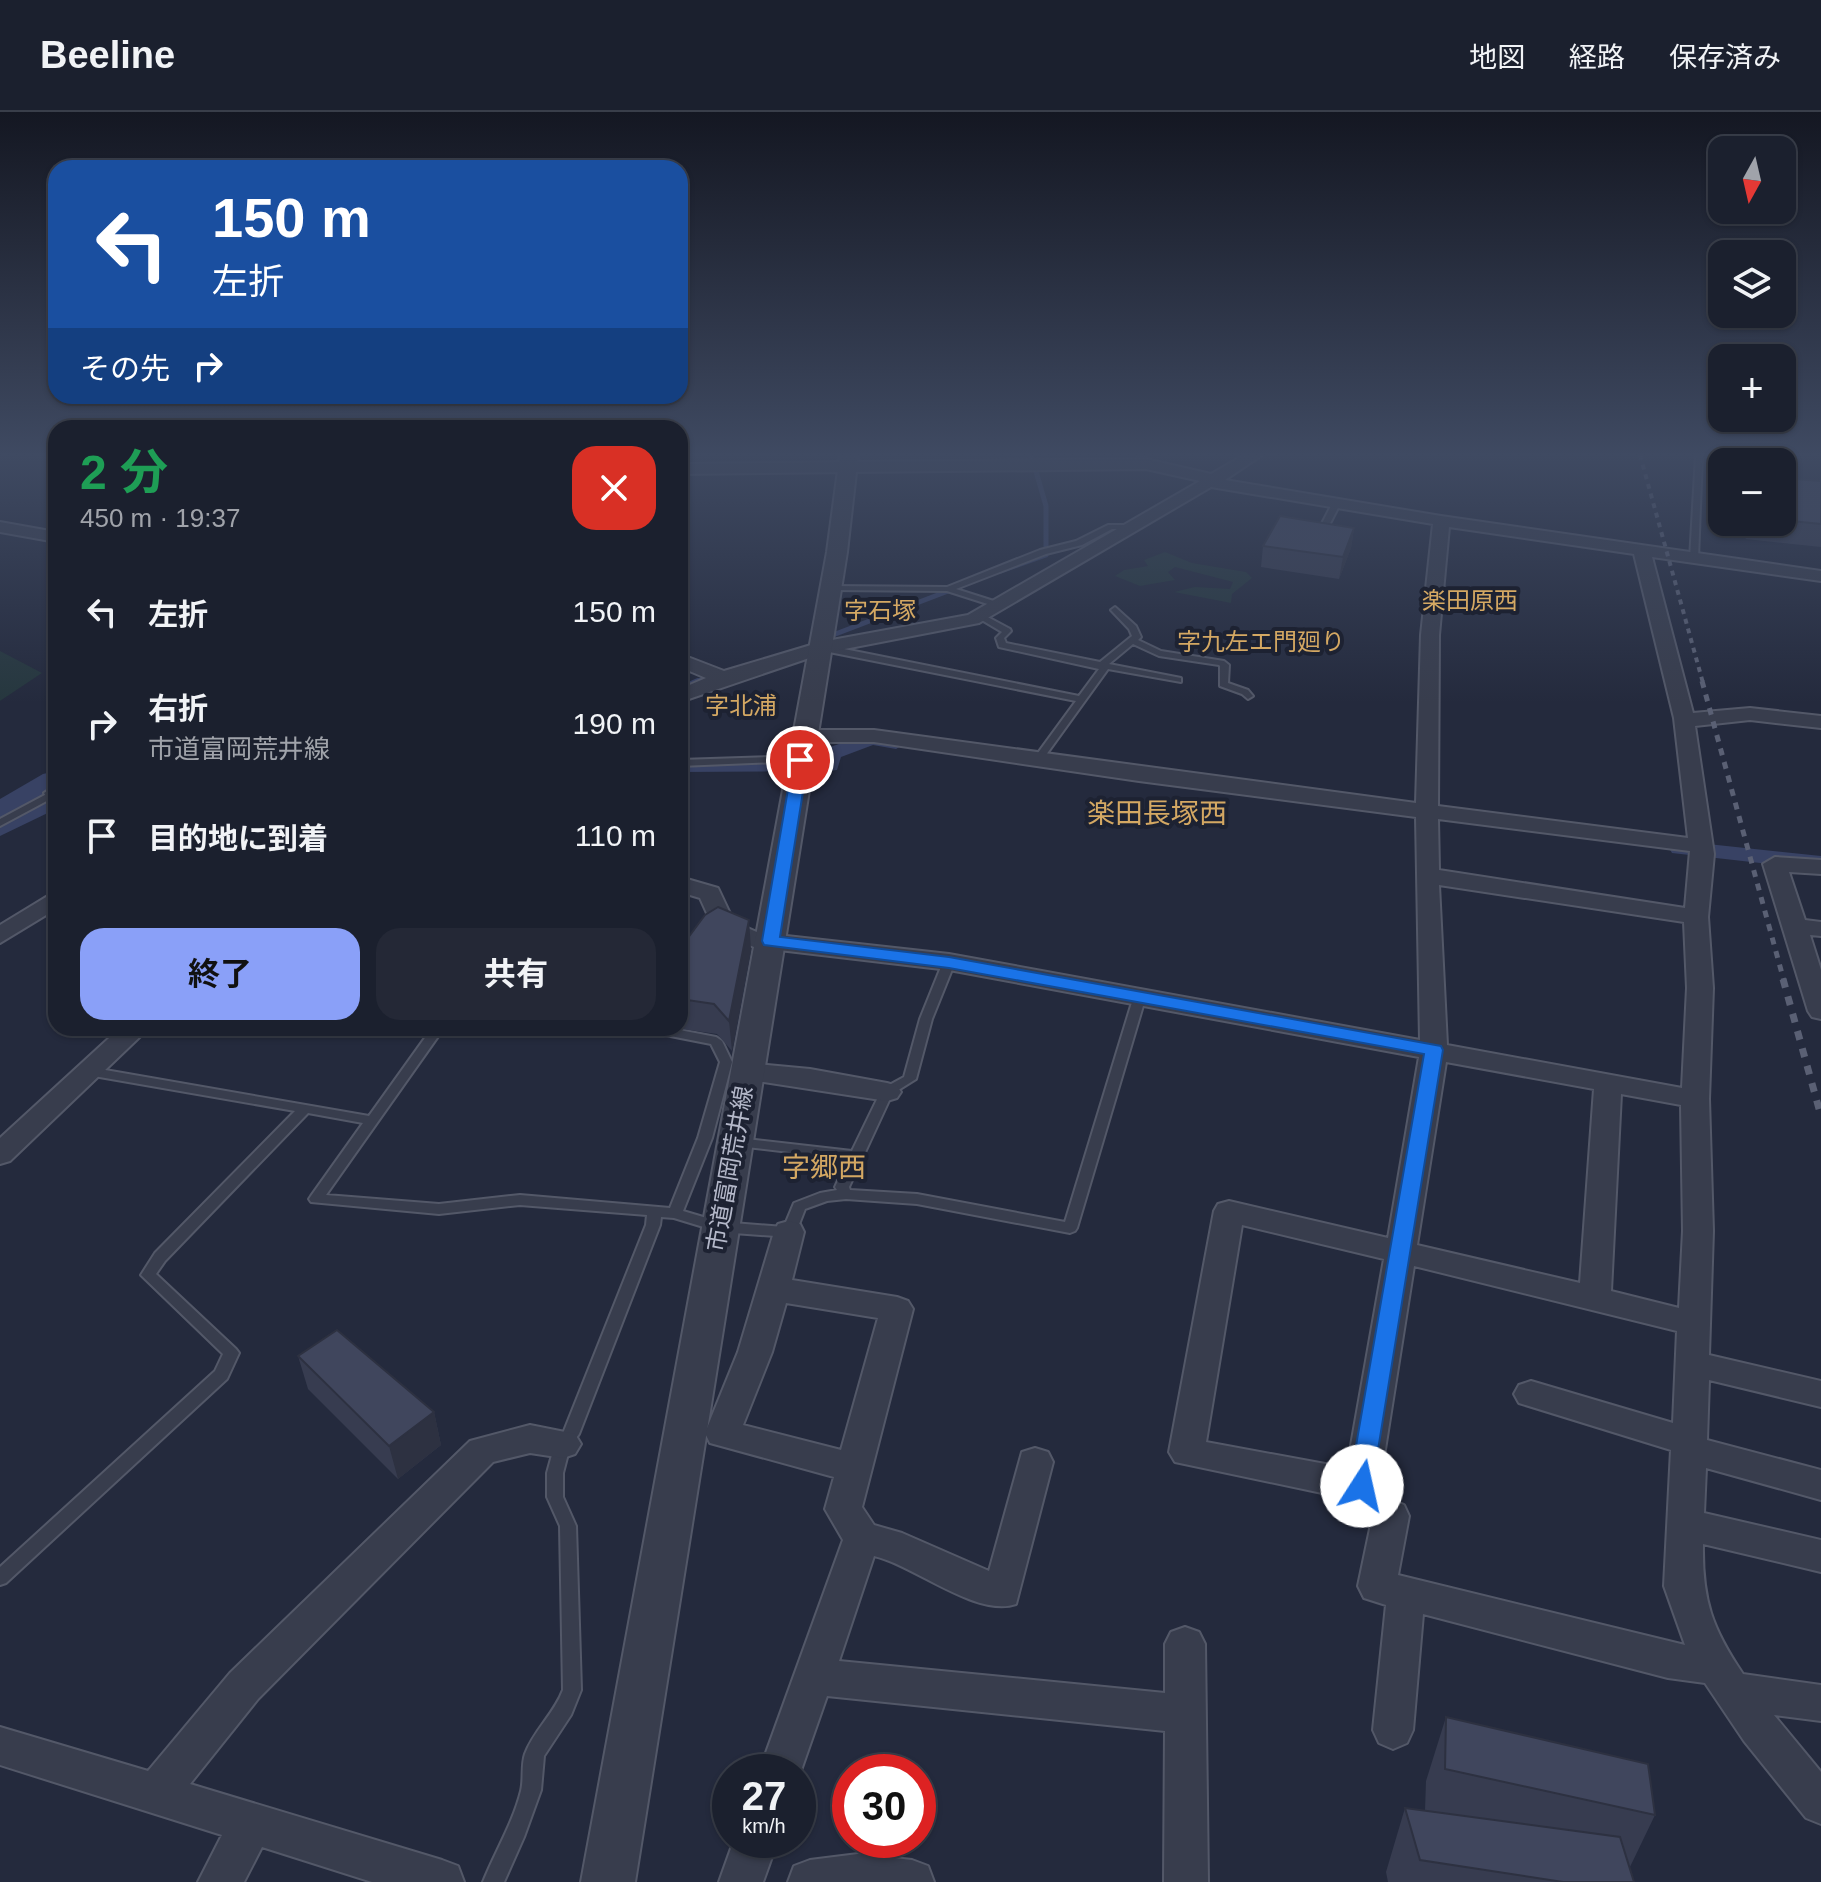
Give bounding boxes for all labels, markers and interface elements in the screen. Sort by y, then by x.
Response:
text: Beeline [40,34,175,76]
text: 地図 [1469,42,1525,73]
text: 経路 [1569,42,1625,73]
text: 保存済み [1669,42,1781,73]
north arrow [1708,136,1796,224]
map controls [1708,136,1796,536]
text: 150 m [212,186,371,249]
icon: left [80,192,184,296]
button: layers [1708,240,1796,328]
text: 左折 [212,261,284,302]
icon: right [186,344,230,388]
button: + [1708,344,1796,432]
text: その先 [80,352,170,385]
text: 2 分 [80,446,168,499]
button: close [572,446,656,530]
button: − [1708,448,1796,536]
text: 450 m · 19:37 [80,503,240,533]
district label: 楽田原西 [1422,587,1518,614]
icon: left [80,590,124,634]
text: 150 m [573,595,656,628]
district label: 字石塚 [844,597,916,624]
text: 左折 [148,598,208,631]
district label: 字九左エ門廻り [1177,628,1345,655]
text: 右折 [148,692,208,725]
district label: 字北浦 [705,692,777,719]
icon: right [80,702,124,746]
text: 190 m [573,707,656,740]
pin [766,726,834,794]
text: 市道富岡荒井線 [148,734,330,764]
icon: arrive [778,738,822,782]
district label: 楽田長塚西 [1087,798,1227,829]
icon: arrive [80,814,124,858]
text: 110 m [575,819,656,852]
text: 目的地に到着 [148,822,328,855]
button: 終了 [80,928,360,1020]
button: 共有 [376,928,656,1020]
street label: 市道富岡荒井線 [702,1084,757,1254]
district label: 字郷西 [782,1152,866,1183]
position arrow [1320,1444,1404,1528]
speed limit sign: 30 [832,1754,936,1858]
text: 27 [742,1774,786,1818]
text: km/h [742,1815,786,1837]

